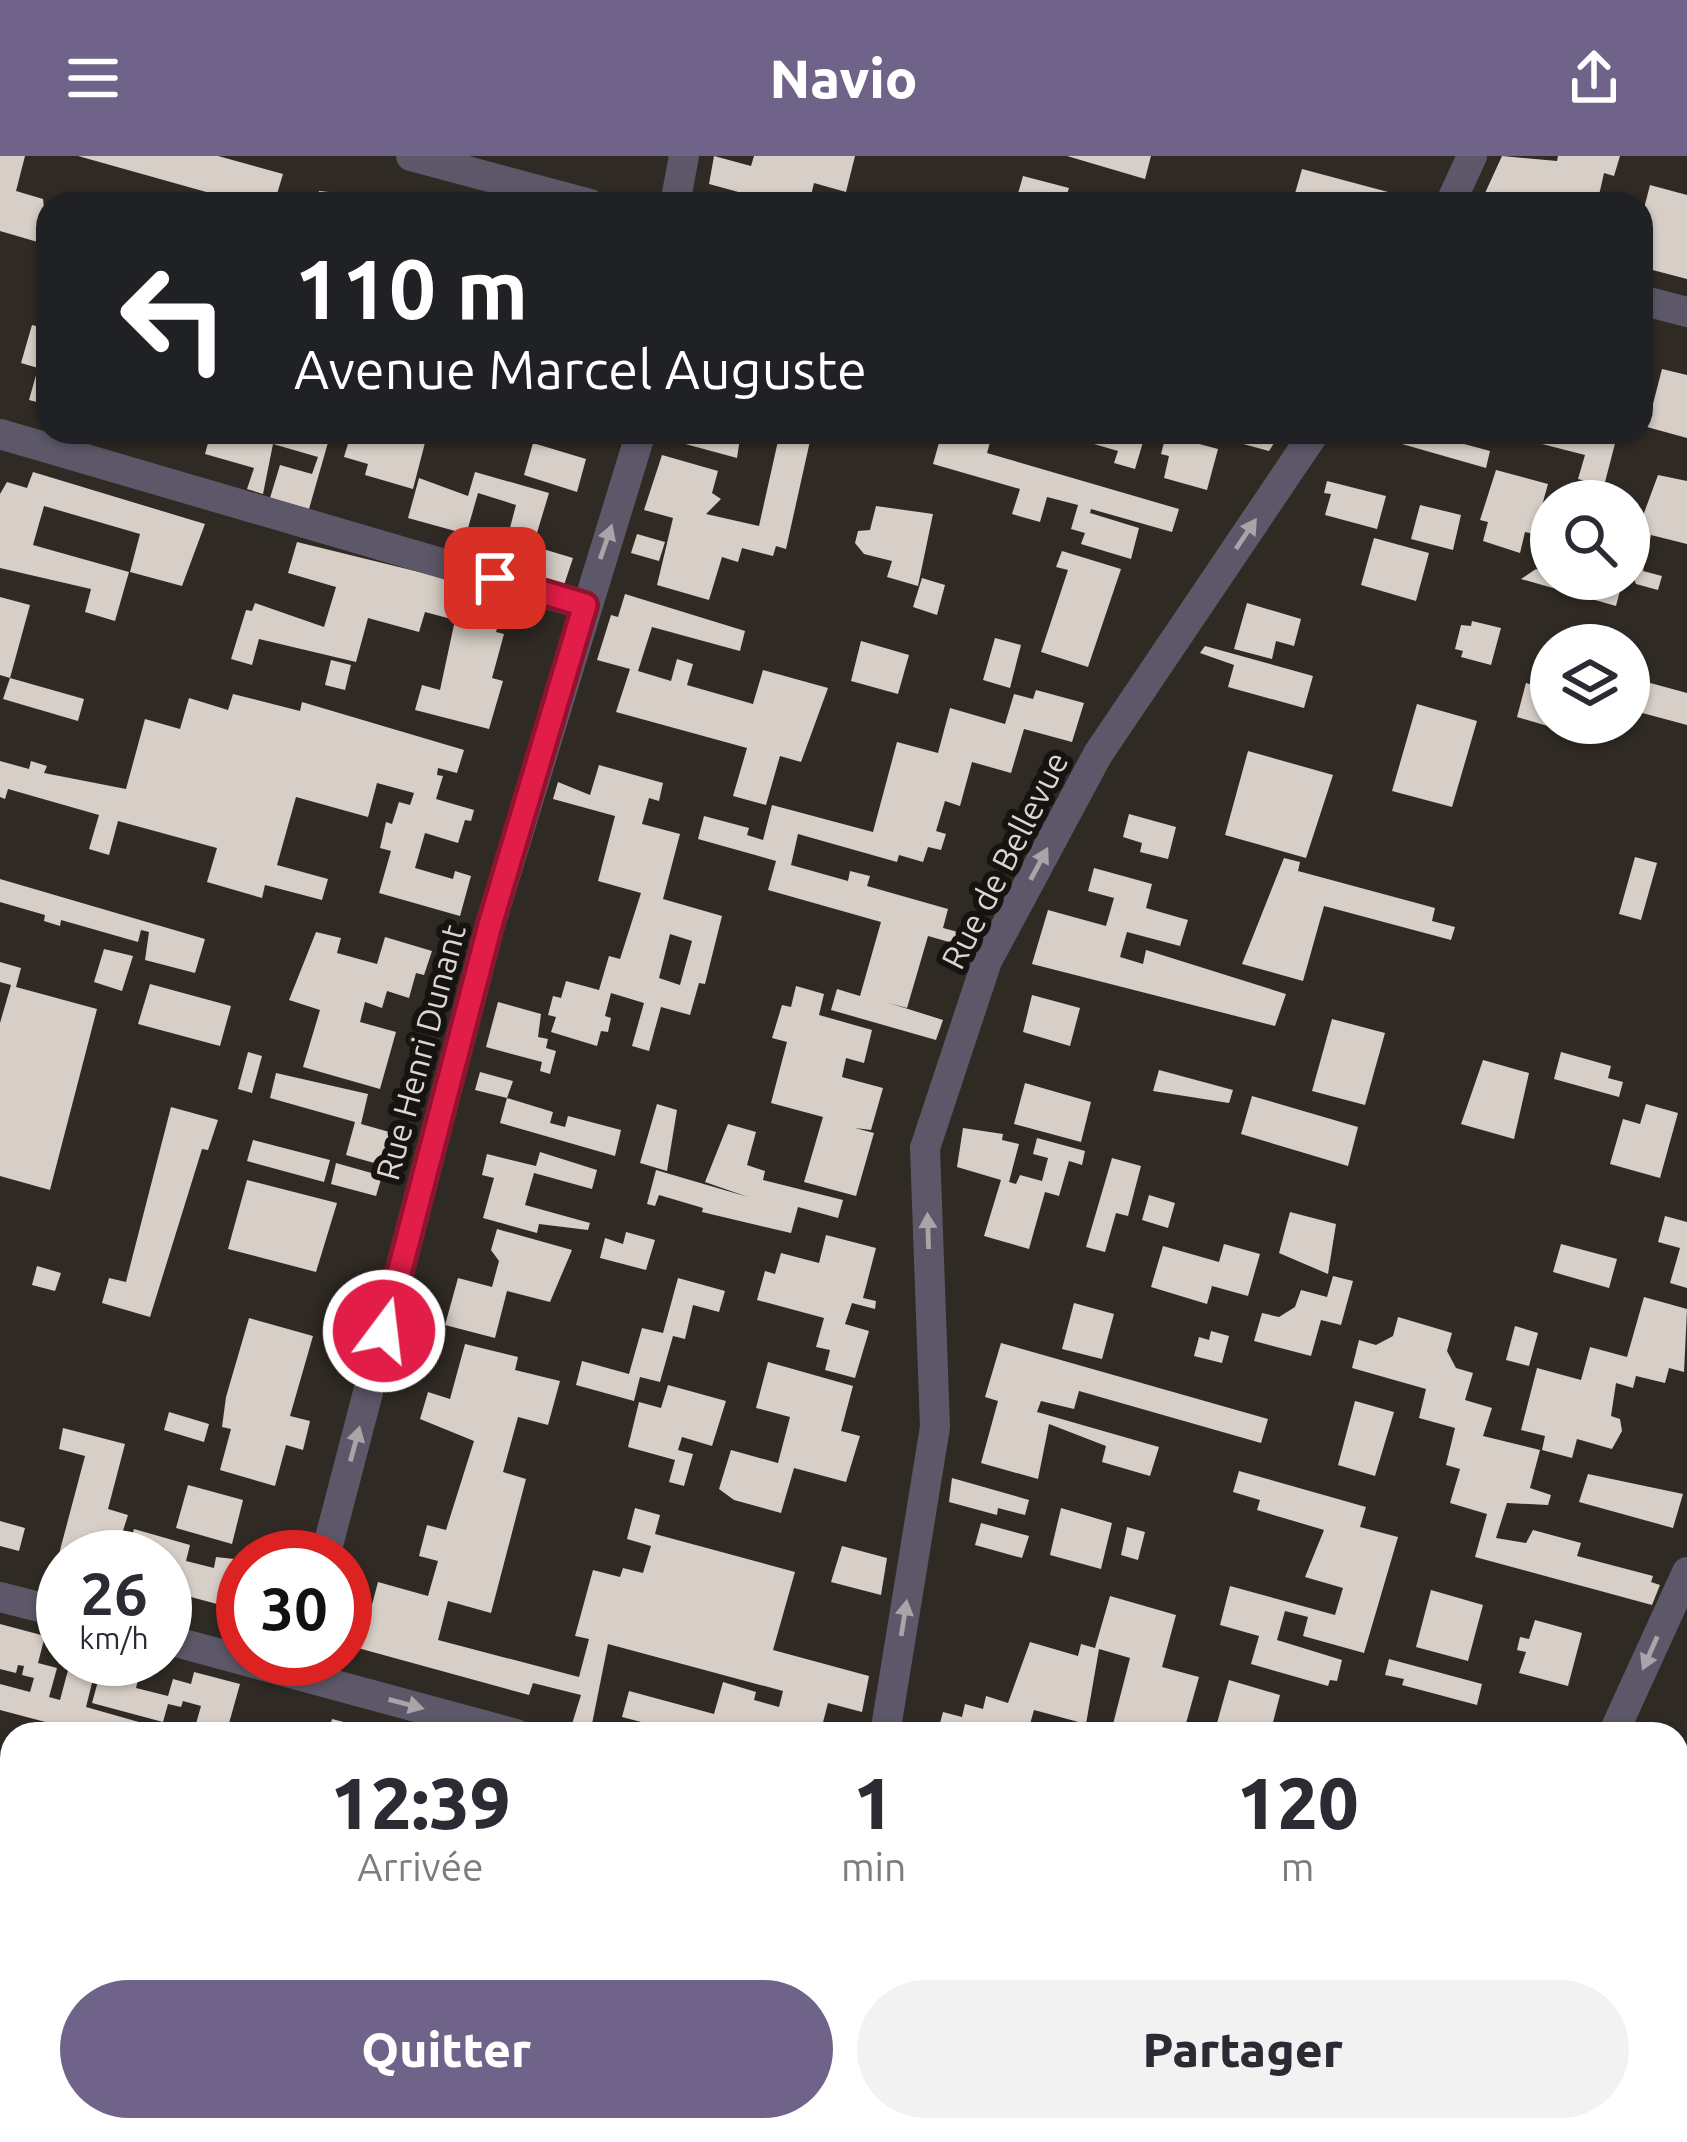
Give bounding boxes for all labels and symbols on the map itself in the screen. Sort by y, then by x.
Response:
one-way arrow [1234,518,1257,551]
one-way arrow [597,523,616,560]
pin [444,527,546,629]
street label: Rue de Bellevue [933,746,1075,974]
one-way arrow [1028,847,1049,882]
street label: Rue Henri Dunant [368,920,472,1184]
one-way arrow [918,1211,937,1249]
position arrow [321,1268,447,1394]
one-way arrow [346,1425,365,1462]
speed limit sign: 30 [216,1530,372,1686]
one-way arrow [895,1599,914,1637]
one-way arrow [1640,1636,1660,1671]
one-way arrow [387,1695,424,1714]

